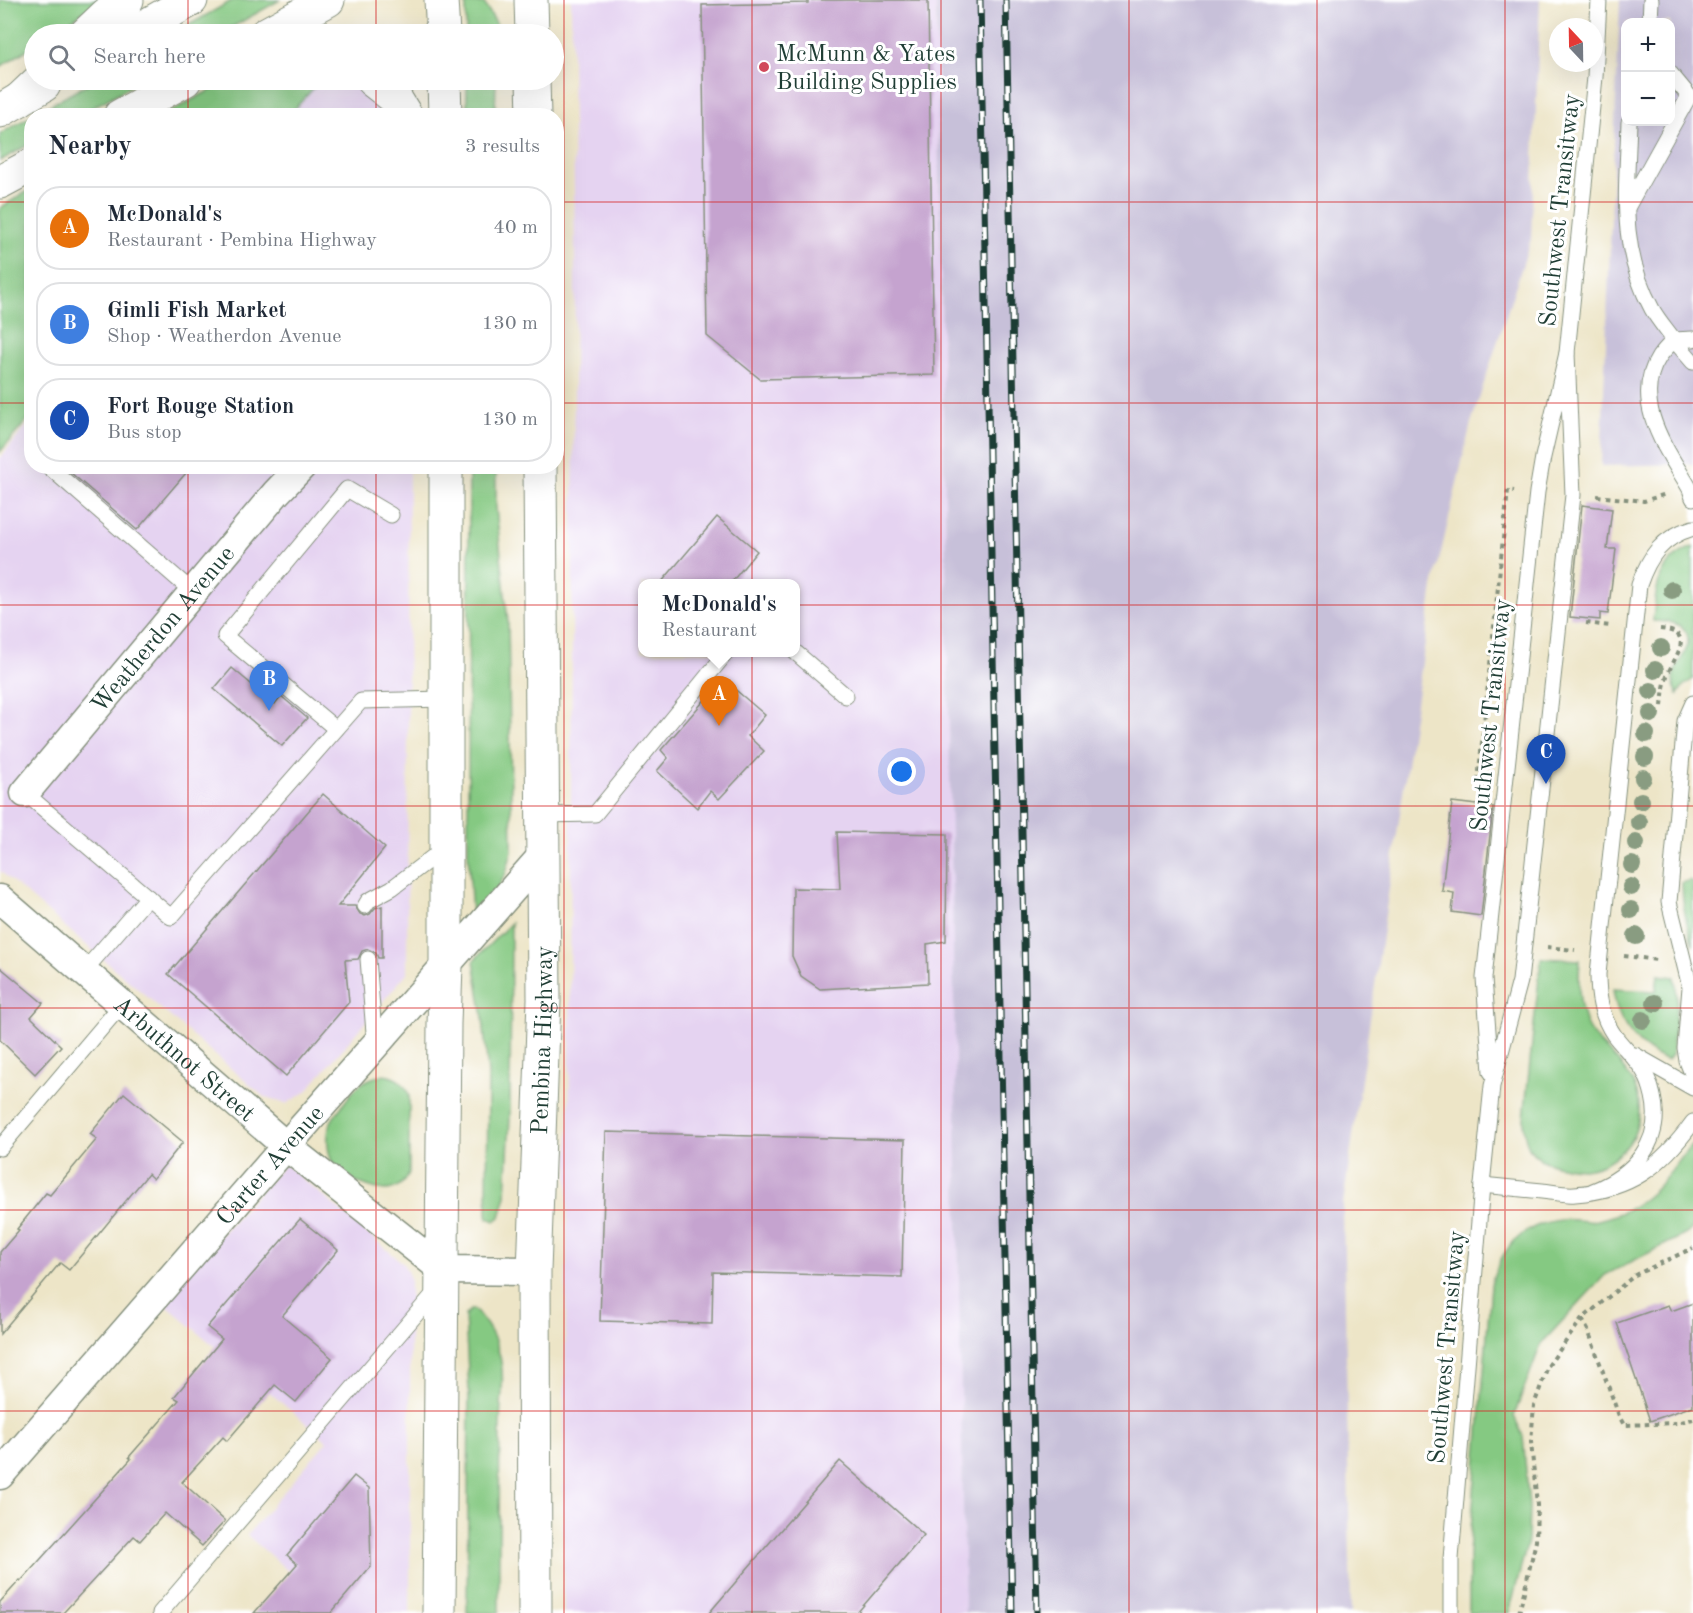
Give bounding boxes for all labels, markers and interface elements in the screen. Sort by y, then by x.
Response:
north arrow [1549,18,1603,72]
map controls [1621,18,1675,126]
button: + [1621,18,1675,72]
search box [24,24,564,90]
icon: search [45,41,78,74]
place label: McMunn & Yates Building Supplies [776,43,957,95]
text: Search here [93,46,206,68]
marker: McMunn & Yates Building Supplies [757,60,771,74]
button: − [1621,72,1675,126]
street label: Southwest Transitway [1537,92,1585,328]
text: Nearby [48,134,132,160]
text: 3 results [465,137,540,157]
text: McDonald's [107,204,222,226]
text: A [62,218,77,238]
text: 40 m [493,218,538,238]
text: Restaurant · Pembina Highway [107,231,377,251]
text: Gimli Fish Market [107,300,287,322]
text: B [62,314,77,334]
text: 130 m [482,314,538,334]
text: Shop · Weatherdon Avenue [107,327,341,347]
text: Fort Rouge Station [107,396,294,418]
text: C [63,410,76,430]
text: 130 m [482,410,538,430]
text: Bus stop [107,423,182,443]
street label: Weatherdon Avenue [88,542,240,718]
popup [638,579,800,657]
text: McDonald's [661,594,777,616]
street label: Southwest Transitway [1468,597,1516,833]
text: Restaurant [661,621,757,641]
pin: B [250,662,288,711]
pin: A [700,676,738,726]
pin: C [1526,734,1566,784]
your location [887,757,916,786]
street label: Pembina Highway [529,945,558,1135]
street label: Arbuthnot Street [108,993,259,1127]
street label: Carter Avenue [213,1102,330,1231]
street label: Southwest Transitway [1426,1229,1470,1465]

